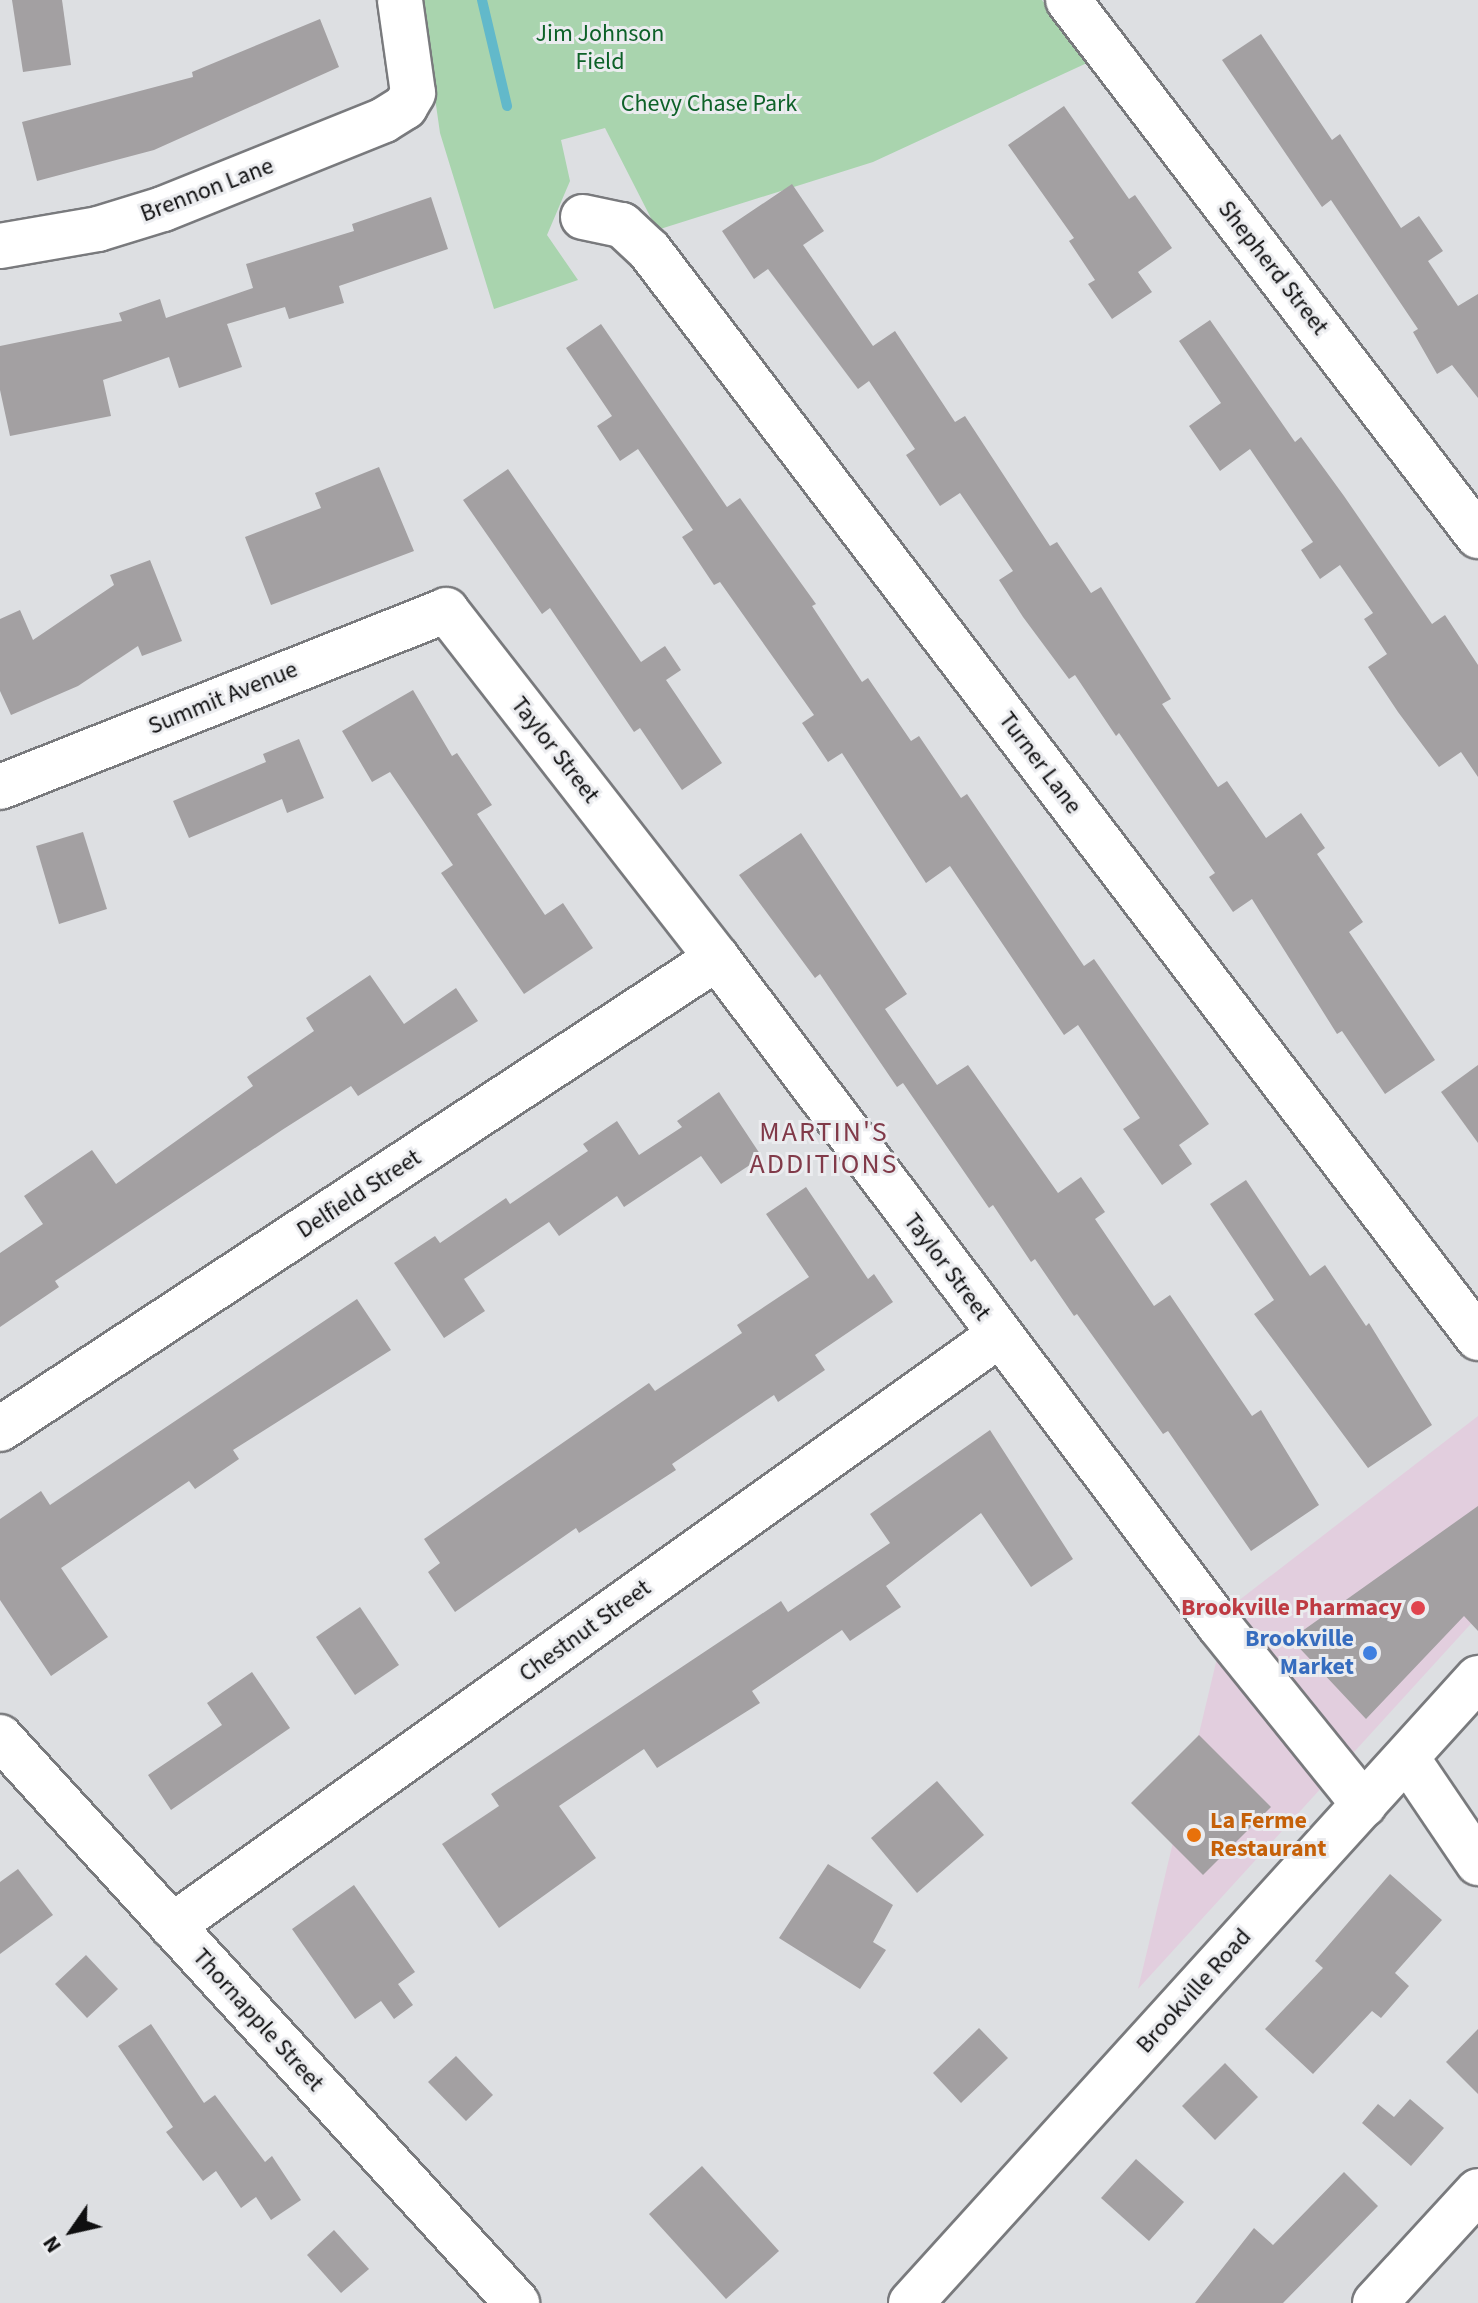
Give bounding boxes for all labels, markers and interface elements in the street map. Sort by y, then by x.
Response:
park label: Jim Johnson Field [536,20,664,76]
park label: Chevy Chase Park [621,90,797,118]
street label: Brennon Lane [136,151,278,229]
street label: Shepherd Street [1212,195,1334,341]
street label: Summit Avenue [144,655,302,741]
street label: Taylor Street [505,691,605,809]
street label: Turner Lane [992,706,1088,820]
district label: MARTIN'S ADDITIONS [749,1115,899,1181]
street label: Delfield Street [292,1143,426,1245]
street label: Taylor Street [897,1208,997,1326]
street label: Chestnut Street [514,1574,656,1688]
place label: Brookville Pharmacy [1181,1594,1402,1622]
marker: Brookville Pharmacy [1409,1599,1427,1617]
place label: Brookville Market [1245,1625,1354,1681]
marker: Brookville Market [1361,1644,1379,1662]
place label: La Ferme Restaurant [1210,1807,1326,1863]
marker: La Ferme Restaurant [1185,1826,1203,1844]
street label: Brookville Road [1131,1923,1257,2059]
street label: Thornapple Street [186,1943,330,2097]
north arrow [32,2191,112,2271]
text: N [35,2229,69,2259]

